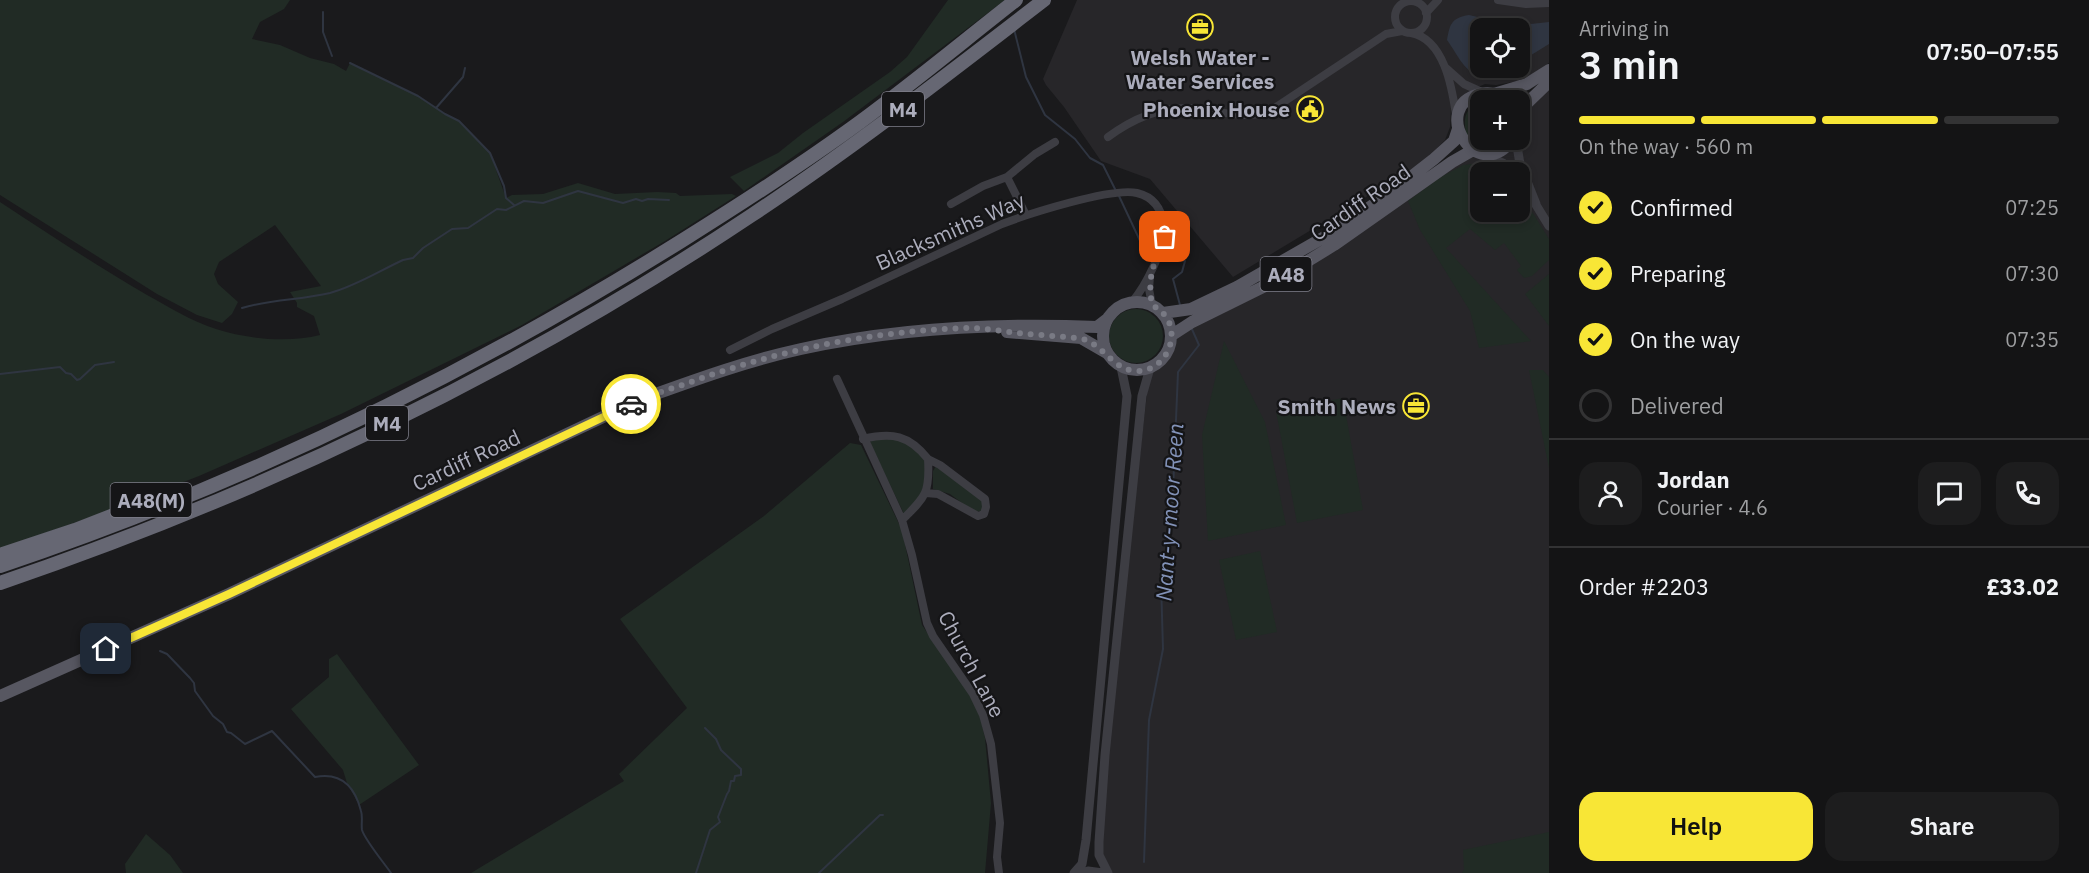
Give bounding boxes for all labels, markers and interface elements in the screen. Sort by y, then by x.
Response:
office icon: Welsh Water - Water Services [1185,12,1215,42]
text: Arriving in [1579,15,1669,42]
map controls [1470,18,1530,222]
button: locate [1470,18,1530,78]
text: 07:50–07:55 [1926,37,2059,66]
text: 3 min [1579,39,1680,90]
place label: Welsh Water - Water Services [1126,43,1274,95]
button: + [1470,90,1530,150]
road number: M4 [882,92,924,126]
public building icon: Phoenix House [1295,94,1325,124]
place label: Phoenix House [1143,95,1290,123]
text: On the way · 560 m [1579,133,1753,160]
street label: Cardiff Road [1304,157,1416,247]
button: − [1470,162,1530,222]
street label: Blacksmiths Way [871,185,1029,276]
icon: check [1579,191,1612,224]
text: Confirmed [1630,193,1733,222]
text: 07:25 [2005,194,2059,221]
pin [1139,211,1190,262]
icon: bag [1148,220,1181,253]
road number: A48 [1260,257,1312,291]
icon: check [1579,257,1612,290]
text: Preparing [1630,259,1725,288]
text: 07:30 [2005,260,2059,287]
icon: check [1579,323,1612,356]
text: On the way [1630,325,1740,354]
text: 07:35 [2005,326,2059,353]
courier [601,374,661,434]
icon: car [615,388,648,421]
office icon: Smith News [1401,391,1431,421]
text: Delivered [1630,391,1724,420]
place label: Smith News [1278,392,1396,420]
road number: M4 [366,406,408,440]
water label: Nant-y-moor Reen [1148,422,1190,602]
street label: Cardiff Road [407,423,525,497]
button: person [1579,462,1642,525]
button: chat [1918,462,1981,525]
button: phone [1996,462,2059,525]
text: Jordan [1657,465,1730,494]
road number: A48(M) [110,483,192,517]
text: Courier · 4.6 [1657,494,1768,521]
text: Order #2203 [1579,572,1709,601]
text: £33.02 [1987,572,2059,601]
street label: Church Lane [932,606,1012,722]
pin [80,623,131,674]
icon: home [89,632,122,665]
button: Help [1579,792,1813,861]
button: Share [1825,792,2059,861]

